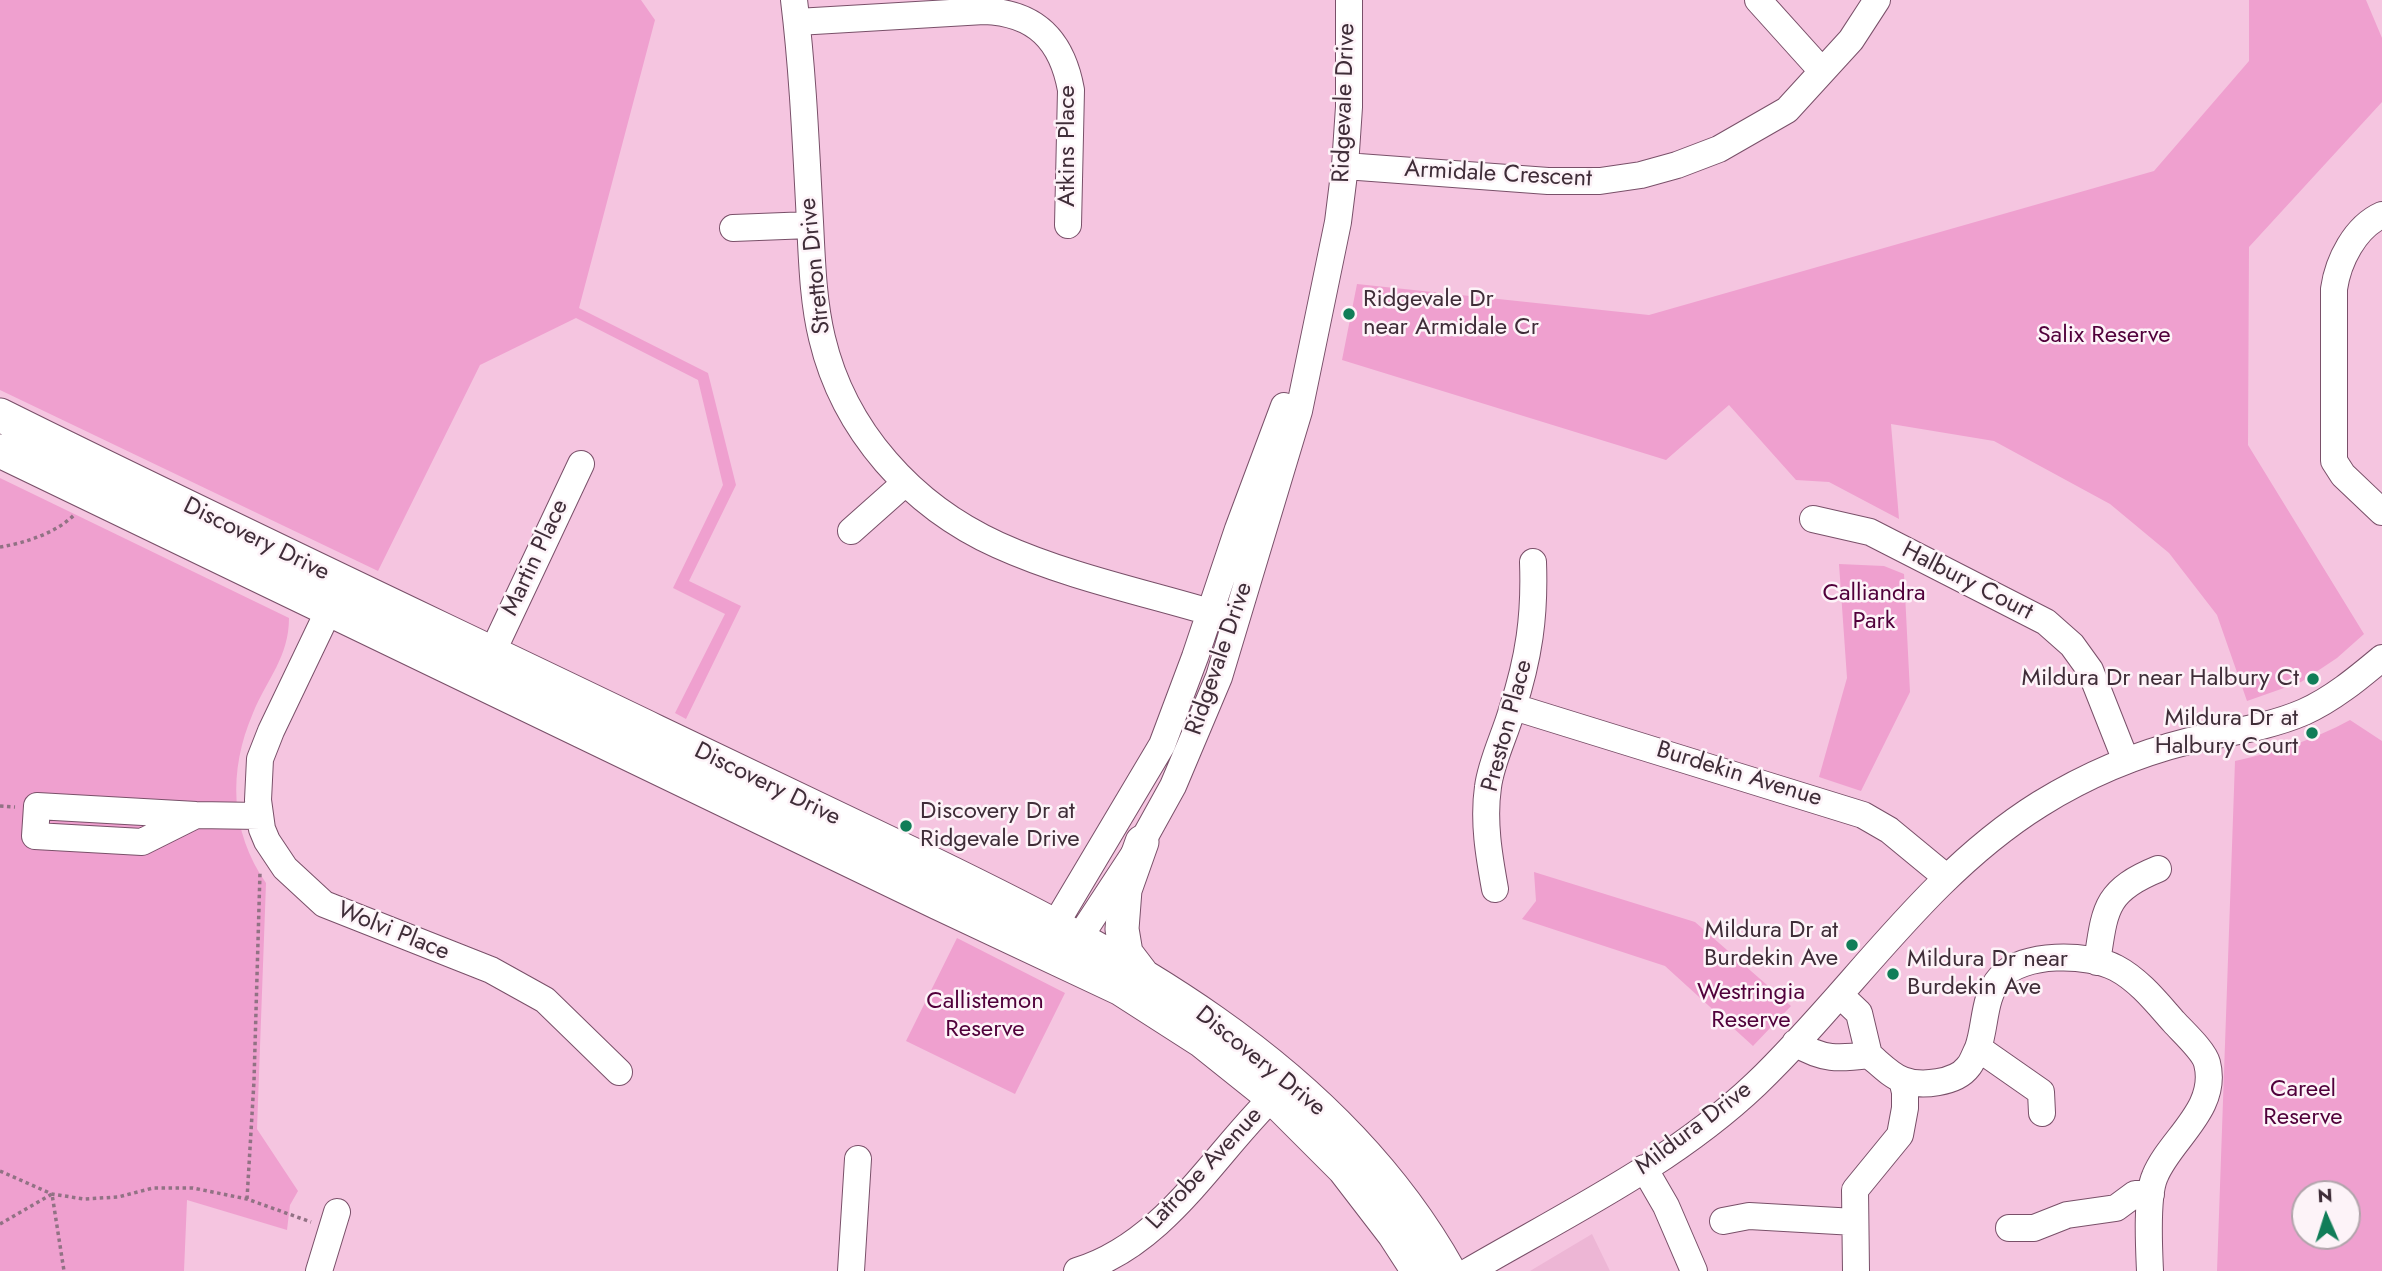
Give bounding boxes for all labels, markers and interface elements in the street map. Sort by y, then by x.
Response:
street label: Ridgevale Drive [1328,23,1362,183]
street label: Atkins Place [1054,85,1082,207]
street label: Armidale Crescent [1403,156,1593,194]
street label: Stretton Drive [795,196,837,336]
place label: Ridgevale Dr near Armidale Cr [1363,286,1539,342]
marker: Ridgevale Dr near Armidale Cr [1341,306,1357,322]
park label: Salix Reserve [2037,322,2171,350]
street label: Discovery Drive [178,492,334,588]
street label: Martin Place [497,495,575,621]
street label: Halbury Court [1897,537,2037,627]
street label: Ridgevale Drive [1180,579,1260,739]
park label: Calliandra Park [1823,580,1925,636]
street label: Preston Place [1477,657,1539,795]
place label: Mildura Dr near Halbury Ct [2021,665,2299,693]
marker: Mildura Dr near Halbury Ct [2305,671,2321,687]
place label: Mildura Dr at Halbury Court [2155,705,2298,761]
marker: Mildura Dr at Halbury Court [2304,725,2320,741]
street label: Burdekin Avenue [1653,736,1825,814]
street label: Discovery Drive [689,737,845,833]
place label: Discovery Dr at Ridgevale Drive [920,798,1080,854]
marker: Discovery Dr at Ridgevale Drive [898,818,914,834]
street label: Wolvi Place [333,896,453,968]
place label: Mildura Dr at Burdekin Ave [1704,917,1838,973]
marker: Mildura Dr at Burdekin Ave [1844,937,1860,953]
place label: Mildura Dr near Burdekin Ave [1907,946,2068,1002]
marker: Mildura Dr near Burdekin Ave [1885,966,1901,982]
park label: Westringia Reserve [1697,979,1805,1035]
park label: Callistemon Reserve [926,988,1044,1044]
street label: Discovery Drive [1189,1001,1331,1123]
street label: Mildura Drive [1630,1076,1758,1182]
park label: Careel Reserve [2263,1076,2343,1132]
street label: Latrobe Avenue [1141,1102,1269,1236]
north arrow [2291,1180,2361,1250]
text: N [2317,1182,2333,1209]

